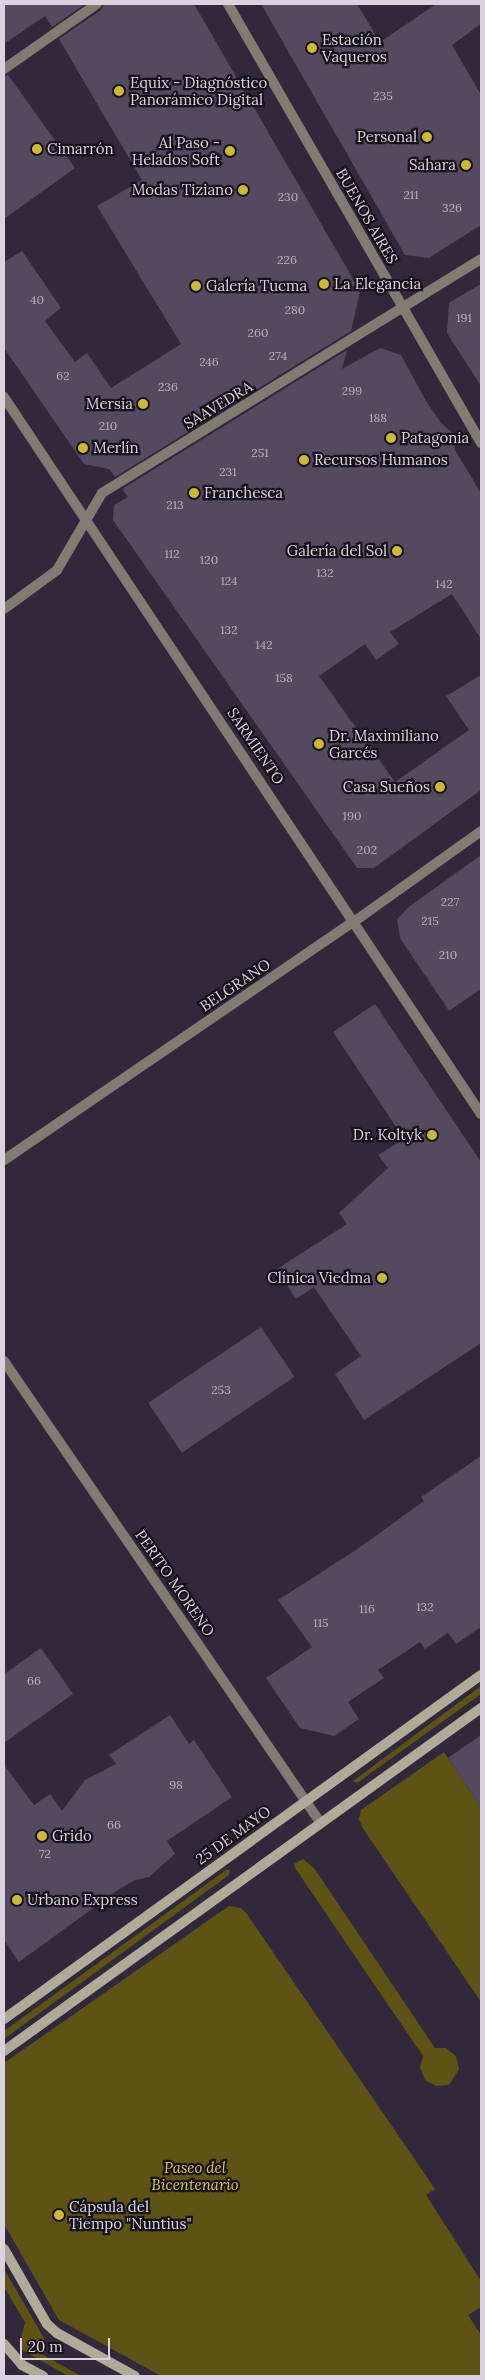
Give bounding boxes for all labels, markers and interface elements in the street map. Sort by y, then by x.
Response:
place label: Estación Vaqueros [322,30,387,65]
marker: Estación Vaqueros [306,42,318,54]
place label: Equix - Diagnóstico Panorámico Digital [130,73,267,108]
marker: Equix - Diagnóstico Panorámico Digital [112,84,126,98]
house number: 235 [373,89,393,103]
place label: Personal [357,128,417,146]
marker: Personal [421,131,433,143]
place label: Al Paso - Helados Soft [132,133,220,168]
place label: Cimarrón [47,140,114,158]
marker: Cimarrón [31,143,43,155]
marker: Al Paso - Helados Soft [224,145,236,157]
place label: Sahara [409,156,456,174]
marker: Sahara [460,159,472,171]
street label: BUENOS AIRES [332,165,402,267]
place label: Modas Tiziano [132,181,233,199]
marker: Modas Tiziano [237,184,249,196]
house number: 211 [403,188,419,202]
house number: 230 [278,190,298,204]
house number: 326 [442,201,462,215]
house number: 226 [277,253,297,267]
place label: La Elegancia [334,275,421,293]
place label: Galería Tucma [206,277,307,295]
marker: La Elegancia [318,278,330,290]
marker: Galería Tucma [190,280,202,292]
house number: 40 [30,293,44,307]
house number: 280 [285,303,305,317]
house number: 191 [456,311,472,325]
house number: 260 [248,326,268,340]
house number: 274 [269,349,287,363]
house number: 246 [199,355,219,369]
house number: 62 [56,369,70,383]
street label: SAAVEDRA [180,377,256,433]
house number: 236 [158,380,178,394]
house number: 299 [342,384,362,398]
place label: Mersia [86,395,133,413]
marker: Mersia [137,398,149,410]
house number: 188 [369,411,387,425]
house number: 210 [99,419,117,433]
place label: Patagonia [401,429,469,447]
marker: Patagonia [385,432,397,444]
place label: Merlín [93,439,139,457]
marker: Merlín [77,442,89,454]
house number: 251 [251,446,269,460]
place label: Recursos Humanos [314,451,448,469]
marker: Recursos Humanos [298,454,310,466]
house number: 231 [219,465,237,479]
place label: Franchesca [204,484,283,502]
marker: Franchesca [188,487,200,499]
house number: 213 [166,498,184,512]
place label: Galería del Sol [287,542,387,560]
marker: Galería del Sol [391,545,403,557]
house number: 112 [164,547,180,561]
house number: 120 [200,553,218,567]
house number: 132 [316,566,334,580]
house number: 124 [220,574,238,588]
house number: 142 [435,577,453,591]
house number: 132 [220,623,238,637]
house number: 142 [255,638,273,652]
house number: 158 [275,671,293,685]
street label: SARMIENTO [224,704,288,788]
place label: Dr. Maximiliano Garcés [329,726,439,761]
marker: Dr. Maximiliano Garcés [313,738,325,750]
place label: Casa Sueños [343,778,430,796]
marker: Casa Sueños [434,781,446,793]
house number: 190 [343,809,361,823]
house number: 202 [357,843,377,857]
house number: 227 [441,895,459,909]
house number: 215 [421,914,439,928]
house number: 210 [439,948,457,962]
street label: BELGRANO [196,955,274,1015]
place label: Dr. Koltyk [353,1126,422,1144]
marker: Dr. Koltyk [426,1129,438,1141]
place label: Clínica Viedma [267,1269,371,1287]
marker: Clínica Viedma [375,1271,389,1285]
house number: 253 [211,1383,231,1397]
street label: PERITO MORENO [132,1526,218,1640]
house number: 132 [416,1600,434,1614]
house number: 116 [359,1602,375,1616]
house number: 115 [313,1616,329,1630]
house number: 66 [27,1674,41,1688]
house number: 98 [169,1778,183,1792]
street label: 25 DE MAYO [192,1802,274,1868]
house number: 66 [107,1818,121,1832]
place label: Grido [52,1827,92,1845]
marker: Grido [36,1830,48,1842]
house number: 72 [39,1847,51,1861]
place label: Urbano Express [27,1891,138,1909]
marker: Urbano Express [11,1894,23,1906]
park label: Paseo del Bicentenario [151,2158,239,2193]
place label: Cápsula del Tiempo "Nuntius" [69,2197,192,2232]
marker: Cápsula del Tiempo "Nuntius" [53,2209,65,2221]
scale bar [22,2328,112,2360]
text: 20 m [28,2337,63,2356]

